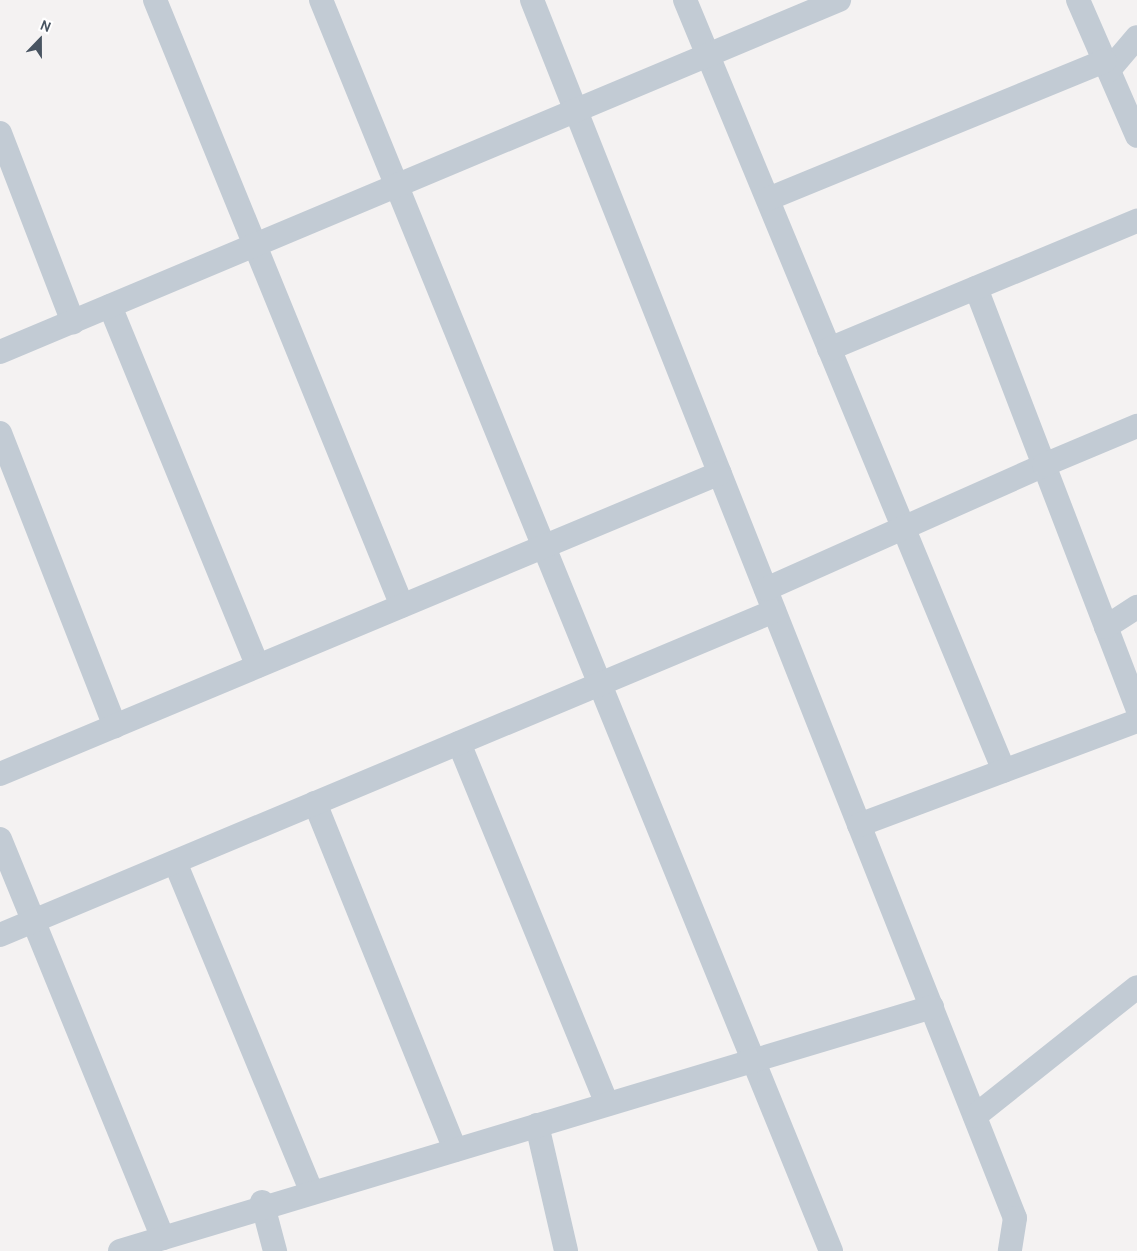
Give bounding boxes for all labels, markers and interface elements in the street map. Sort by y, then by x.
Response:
north arrow [15,15,65,65]
text: N [38,16,54,36]

